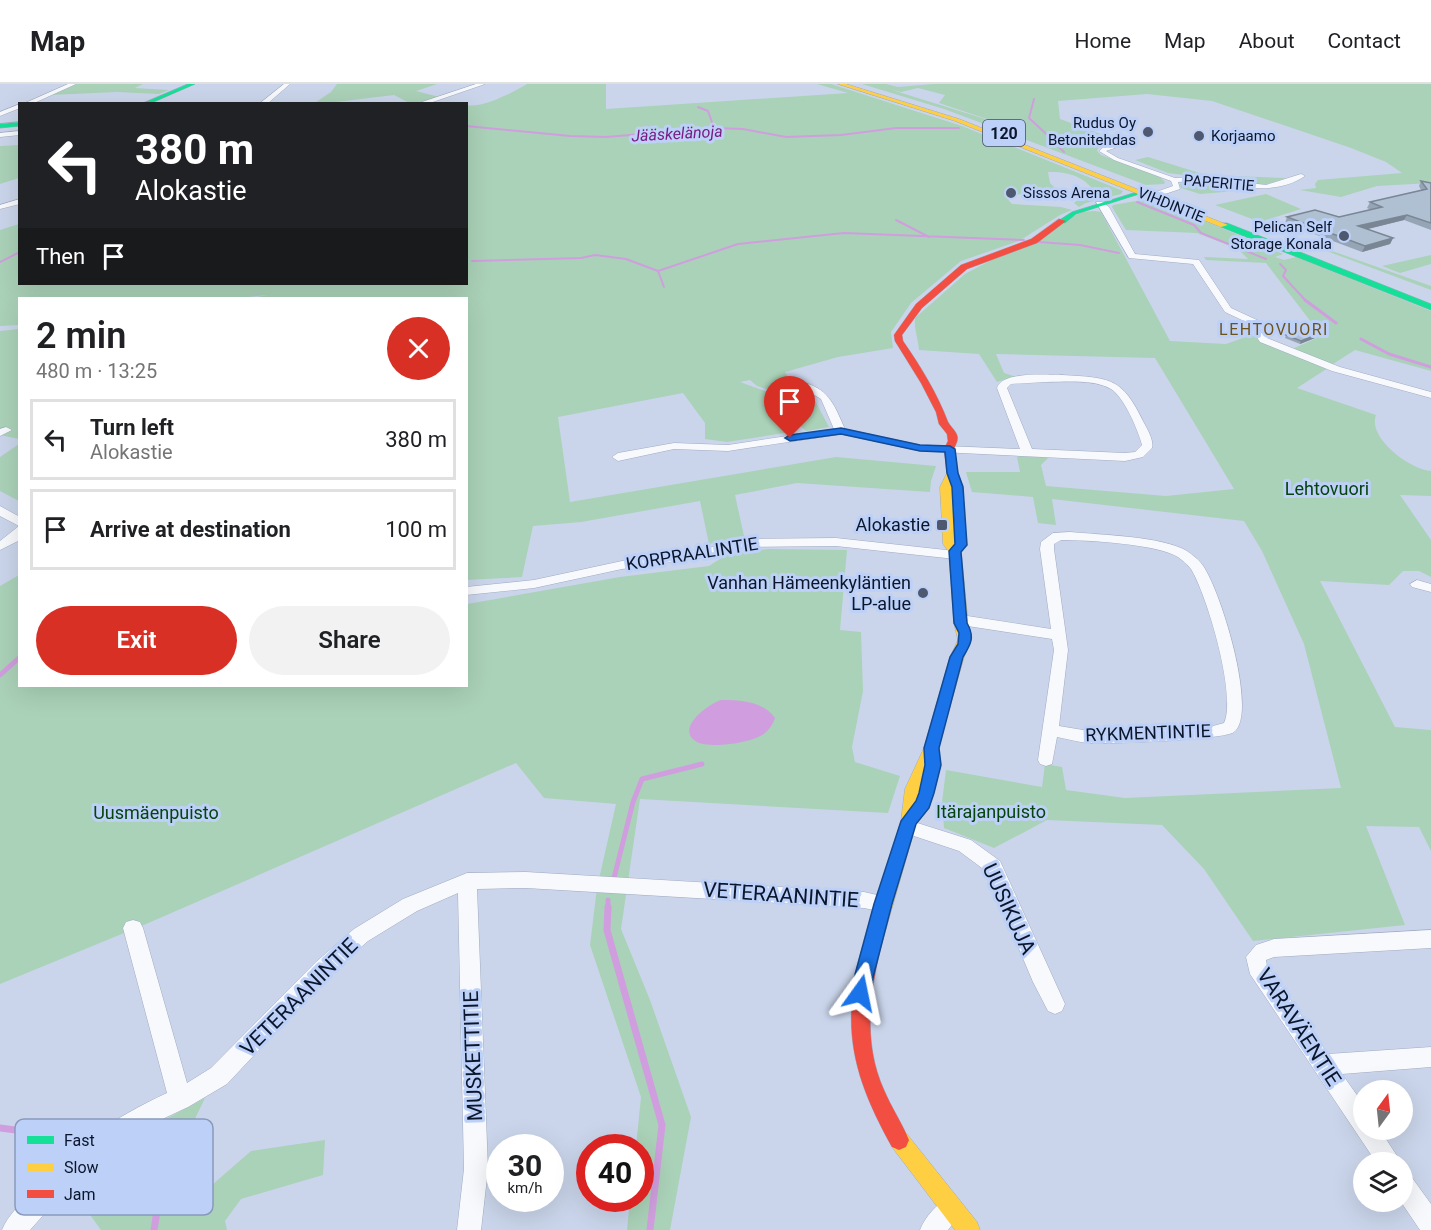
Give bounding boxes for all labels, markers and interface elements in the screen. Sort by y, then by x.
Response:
text: Map [30,25,85,58]
text: Home [1075,29,1131,53]
text: Map [1164,29,1206,53]
text: About [1239,29,1295,53]
text: Contact [1328,29,1401,53]
place label: Rudus Oy Betonitehdas [1048,114,1136,149]
road number: 120 [983,120,1025,146]
water label: Jääskelänoja [631,122,723,145]
text: 380 m [135,125,254,174]
marker: Rudus Oy Betonitehdas [1141,125,1155,139]
icon: left [36,126,114,204]
place label: Korjaamo [1211,127,1275,145]
marker: Korjaamo [1192,129,1206,143]
street label: PAPERITIE [1183,171,1256,195]
text: Alokastie [135,175,247,207]
street label: VIHDINTIE [1135,183,1207,227]
place label: Sissos Arena [1023,184,1110,202]
marker: Sissos Arena [1004,186,1018,200]
place label: Pelican Self Storage Konala [1231,218,1333,253]
marker: Pelican Self Storage Konala [1337,229,1351,243]
icon: arrive [97,240,130,273]
text: Then [36,244,85,269]
text: 2 min [36,315,126,357]
button: close [387,317,450,380]
district label: LEHTOVUORI [1219,320,1329,339]
text: 480 m · 13:25 [36,359,157,383]
pin [764,376,815,438]
icon: arrive [773,385,806,418]
text: Turn left [90,415,174,440]
icon: left [39,423,72,456]
text: 380 m [385,427,447,452]
text: Alokastie [90,440,173,464]
park label: Lehtovuori [1285,478,1369,499]
icon: arrive [39,513,72,546]
place label: Alokastie [856,514,930,535]
text: Arrive at destination [90,517,291,542]
text: 100 m [385,517,447,542]
marker: Alokastie [935,518,949,532]
street label: KORPRAALINTIE [624,533,759,574]
place label: Vanhan Hämeenkyläntien LP-alue [707,572,911,614]
marker: Vanhan Hämeenkyläntien LP-alue [916,586,930,600]
button: Exit [36,606,237,675]
button: Share [249,606,450,675]
street label: RYKMENTINTIE [1085,720,1211,745]
park label: Itärajanpuisto [936,801,1046,822]
park label: Uusmäenpuisto [93,802,219,823]
street label: UUSIKUJA [978,860,1041,958]
street label: VETERAANINTIE [702,878,860,912]
street label: VETERAANINTIE [235,933,363,1061]
position arrow [828,961,892,1025]
street label: VARAVÄENTIE [1252,964,1346,1090]
street label: MUSKETTITIE [459,990,487,1122]
north arrow [1353,1080,1413,1140]
map controls [1353,1080,1413,1212]
legend [15,1119,213,1215]
text: Fast [64,1131,95,1150]
speed limit sign: 40 [576,1134,654,1212]
text: 30 [508,1148,542,1183]
button: layers [1353,1152,1413,1212]
text: Slow [64,1158,99,1177]
text: km/h [507,1179,543,1197]
text: Jam [64,1185,96,1204]

